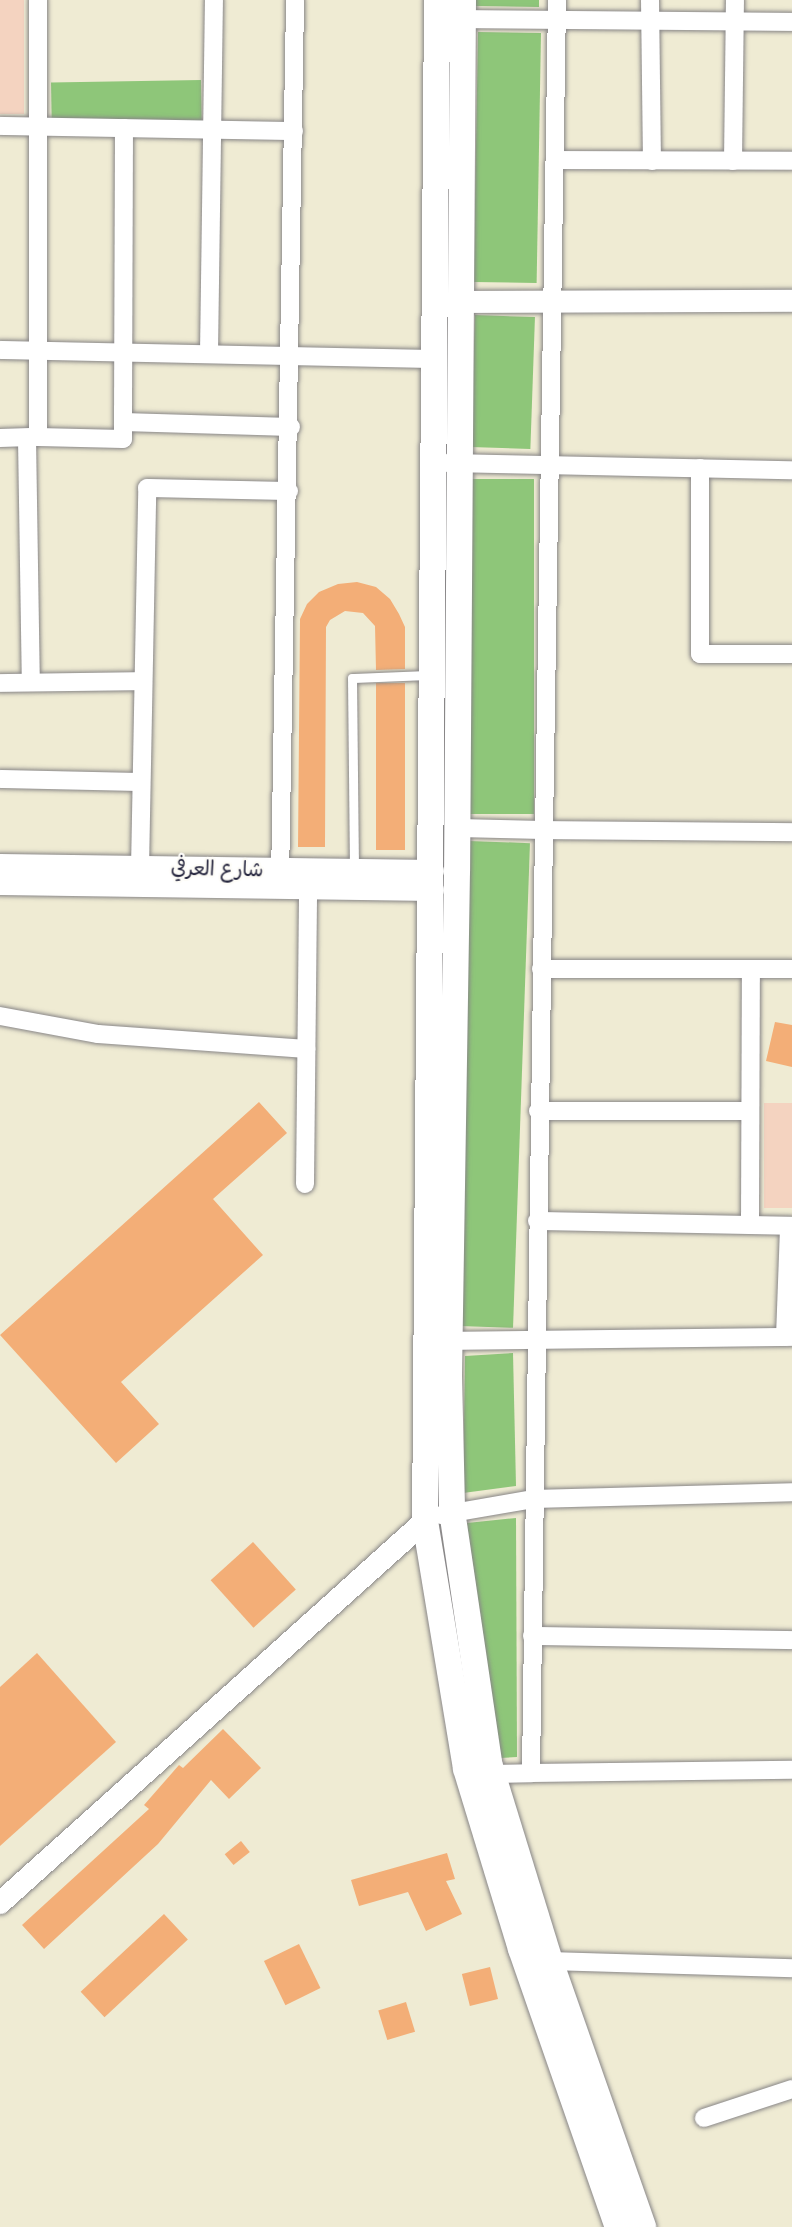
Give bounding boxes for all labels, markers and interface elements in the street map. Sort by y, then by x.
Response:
street label: شارع العرفي [170,857,264,883]

